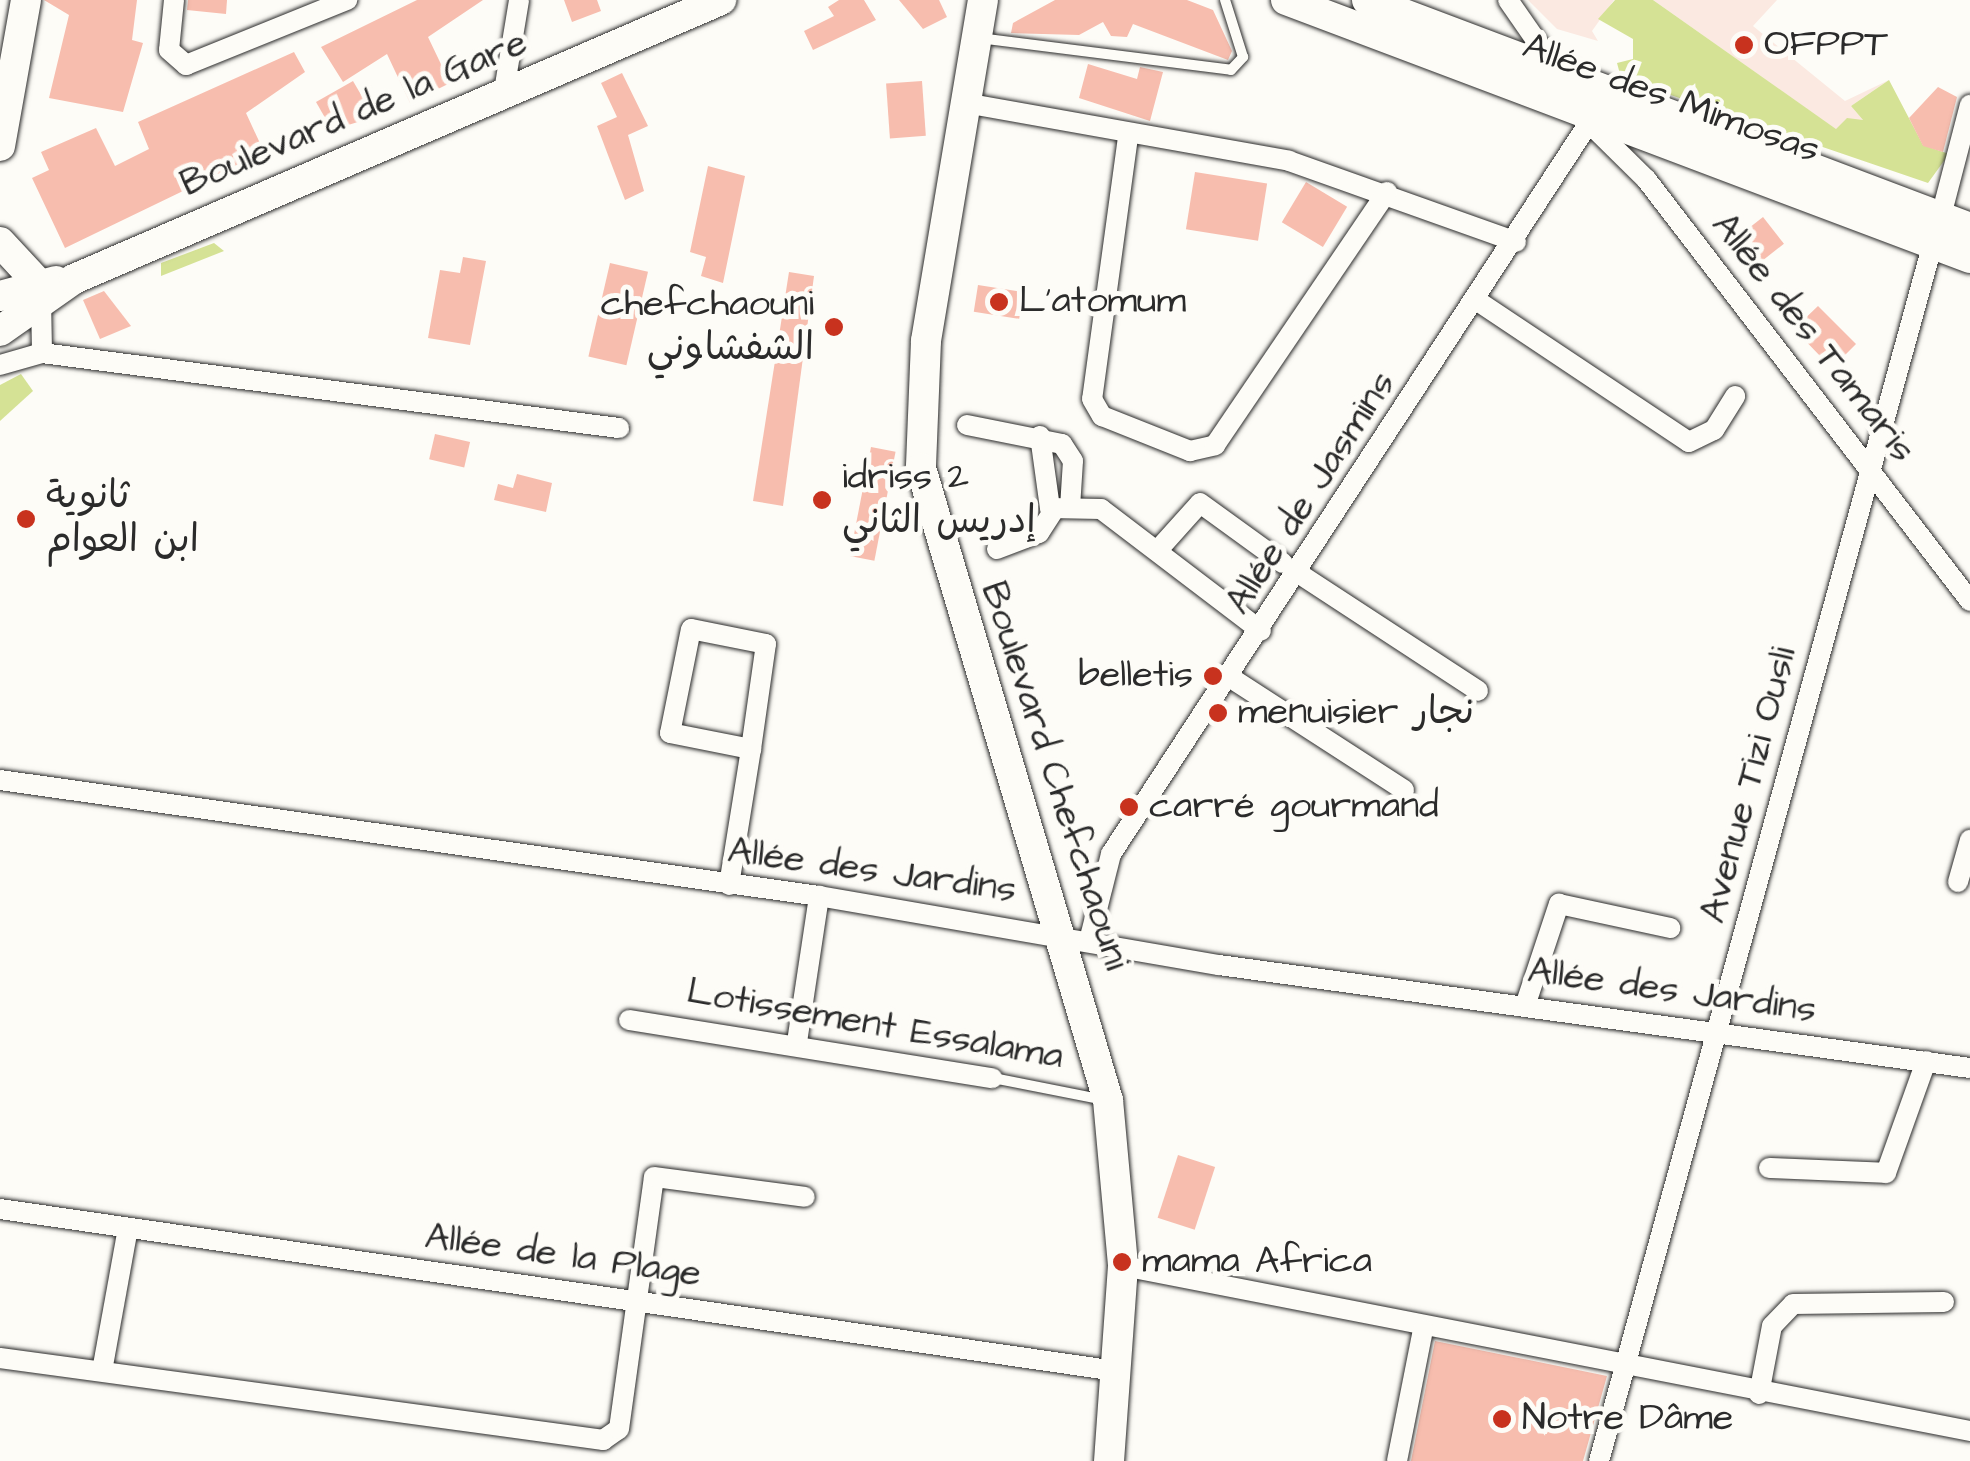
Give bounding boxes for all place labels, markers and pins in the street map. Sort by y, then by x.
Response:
place label: OFPPT [1764,22,1888,68]
marker: OFPPT [1733,34,1755,56]
place label: L'atomum [1019,279,1186,325]
place label: chefchaouni الشفشاوني [600,282,814,372]
marker: L'atomum [988,291,1010,313]
marker: chefchaouni الشفشاوني [823,316,845,338]
place label: idriss 2 إدريس الثاني [842,455,1036,544]
place label: ثانوية ابن العوام [46,474,199,564]
marker: idriss 2 إدريس الثاني [811,489,833,511]
marker: ثانوية ابن العوام [15,508,37,530]
place label: belletis [1078,653,1193,699]
marker: belletis [1202,665,1224,687]
place label: menuisier نجار [1238,690,1474,736]
marker: menuisier نجار [1207,702,1229,724]
place label: carré gourmand [1149,784,1439,830]
marker: carré gourmand [1118,796,1140,818]
place label: mama Africa [1142,1239,1372,1285]
marker: mama Africa [1111,1251,1133,1273]
place label: Notre Dâme [1522,1396,1733,1442]
marker: Notre Dâme [1491,1408,1513,1430]

